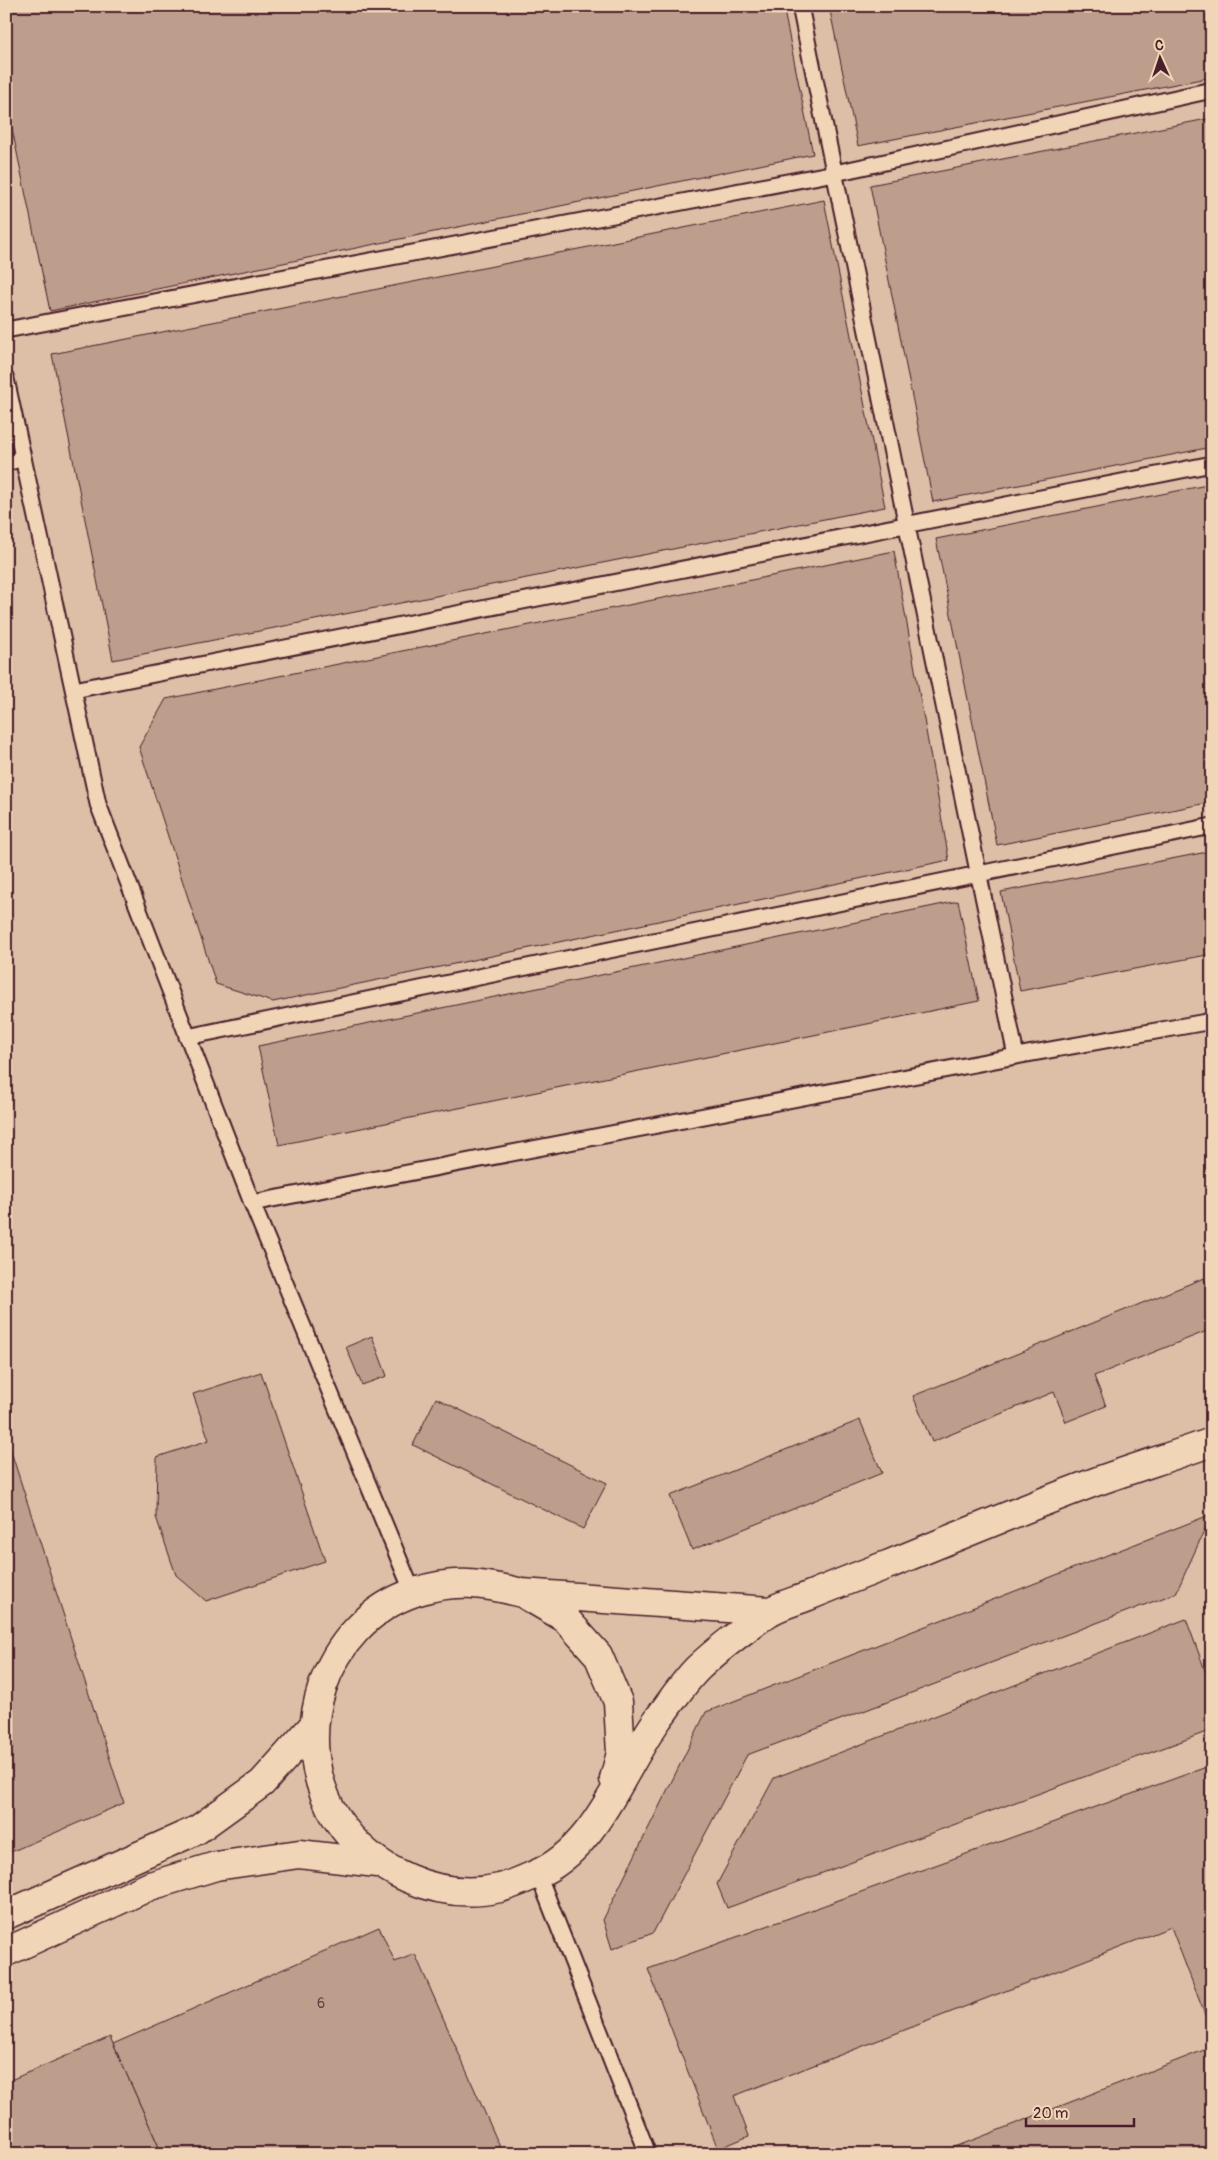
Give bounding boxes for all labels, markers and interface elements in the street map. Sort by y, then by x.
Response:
north arrow [1136,32,1186,82]
text: С [1155,37,1164,54]
house number: 6 [317,1995,325,2012]
scale bar [1026,2095,1133,2127]
text: 20 m [1033,2104,1068,2123]

